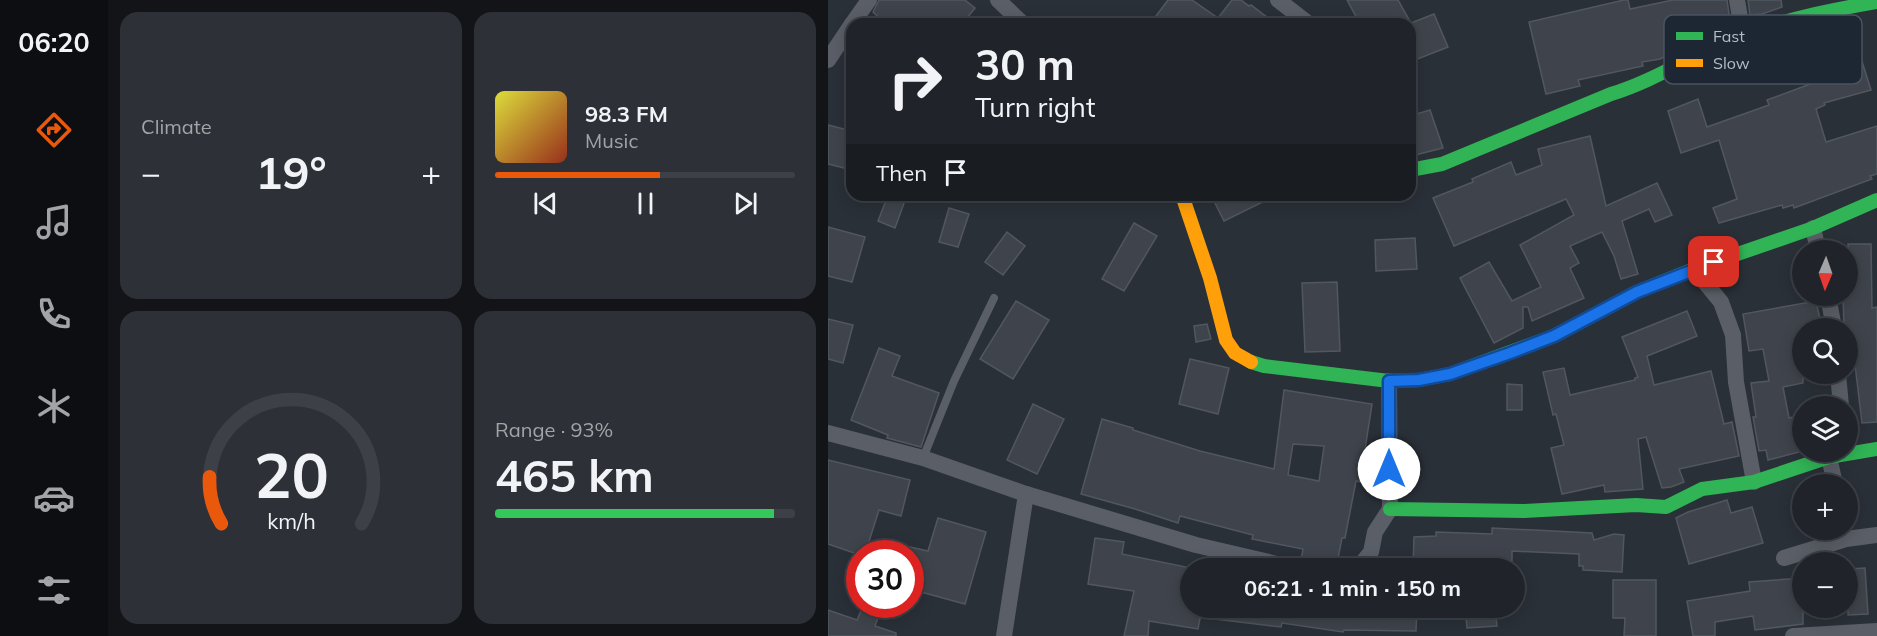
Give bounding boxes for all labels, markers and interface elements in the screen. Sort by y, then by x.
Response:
legend [1664,15,1862,84]
text: 06:20 [18,25,90,59]
text: Fast [1713,26,1745,46]
text: 30 m [975,38,1075,91]
icon: right [876,42,954,120]
text: Slow [1713,53,1750,73]
text: Turn right [975,90,1095,124]
text: 98.3 FM [585,100,668,128]
icon: directions [33,109,75,151]
text: Climate [141,114,212,139]
text: Music [585,128,638,153]
text: 19° [255,144,327,200]
text: − [141,152,161,193]
text: + [421,152,441,193]
icon: arrive [939,156,972,189]
text: Then [876,159,927,187]
icon: previous [529,187,562,220]
icon: pause [629,187,662,220]
icon: next [729,187,762,220]
icon: music [33,201,75,243]
pin [1688,236,1739,287]
north arrow [1792,240,1858,306]
map controls [1792,240,1858,618]
icon: arrive [1697,245,1730,278]
icon: phone [33,293,75,335]
button: search [1792,318,1858,384]
icon: climate [33,385,75,427]
button: layers [1792,396,1858,462]
text: Range · 93% [495,417,613,442]
text: 20 [254,435,328,514]
position arrow [1357,437,1421,501]
text: 465 km [495,447,654,503]
button: + [1792,474,1858,540]
icon: car [33,477,75,519]
text: km/h [267,508,315,535]
speed limit sign: 30 [846,540,924,618]
button: − [1792,552,1858,618]
icon: filters [33,569,75,611]
text: 06:21 · 1 min · 150 m [1244,574,1461,602]

